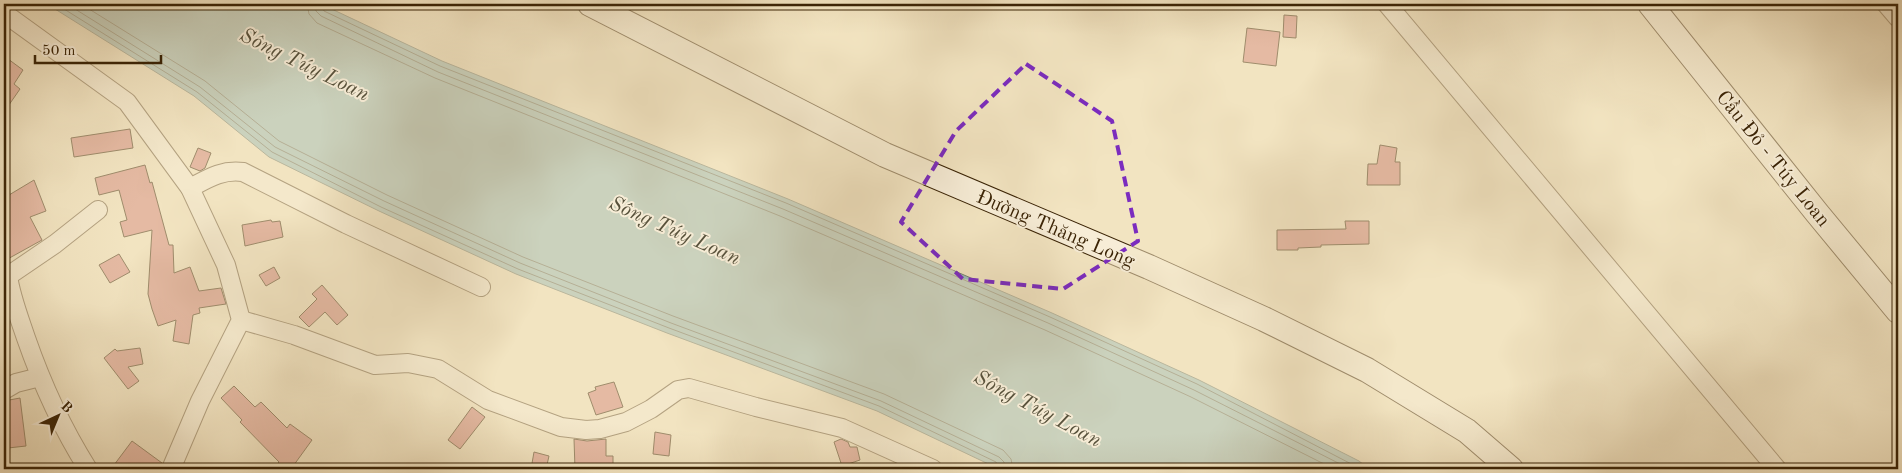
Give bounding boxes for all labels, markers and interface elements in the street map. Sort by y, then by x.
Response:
water label: Sông Túy Loan [236,25,372,106]
scale bar [35,32,161,64]
text: 50 m [42,44,76,59]
street label: Cầu Đỏ - Túy Loan [1712,86,1835,231]
street label: Đường Thăng Long [973,187,1138,272]
water label: Sông Túy Loan [606,193,743,270]
water label: Sông Túy Loan [970,367,1105,452]
north arrow [32,390,82,440]
text: B [58,399,75,416]

